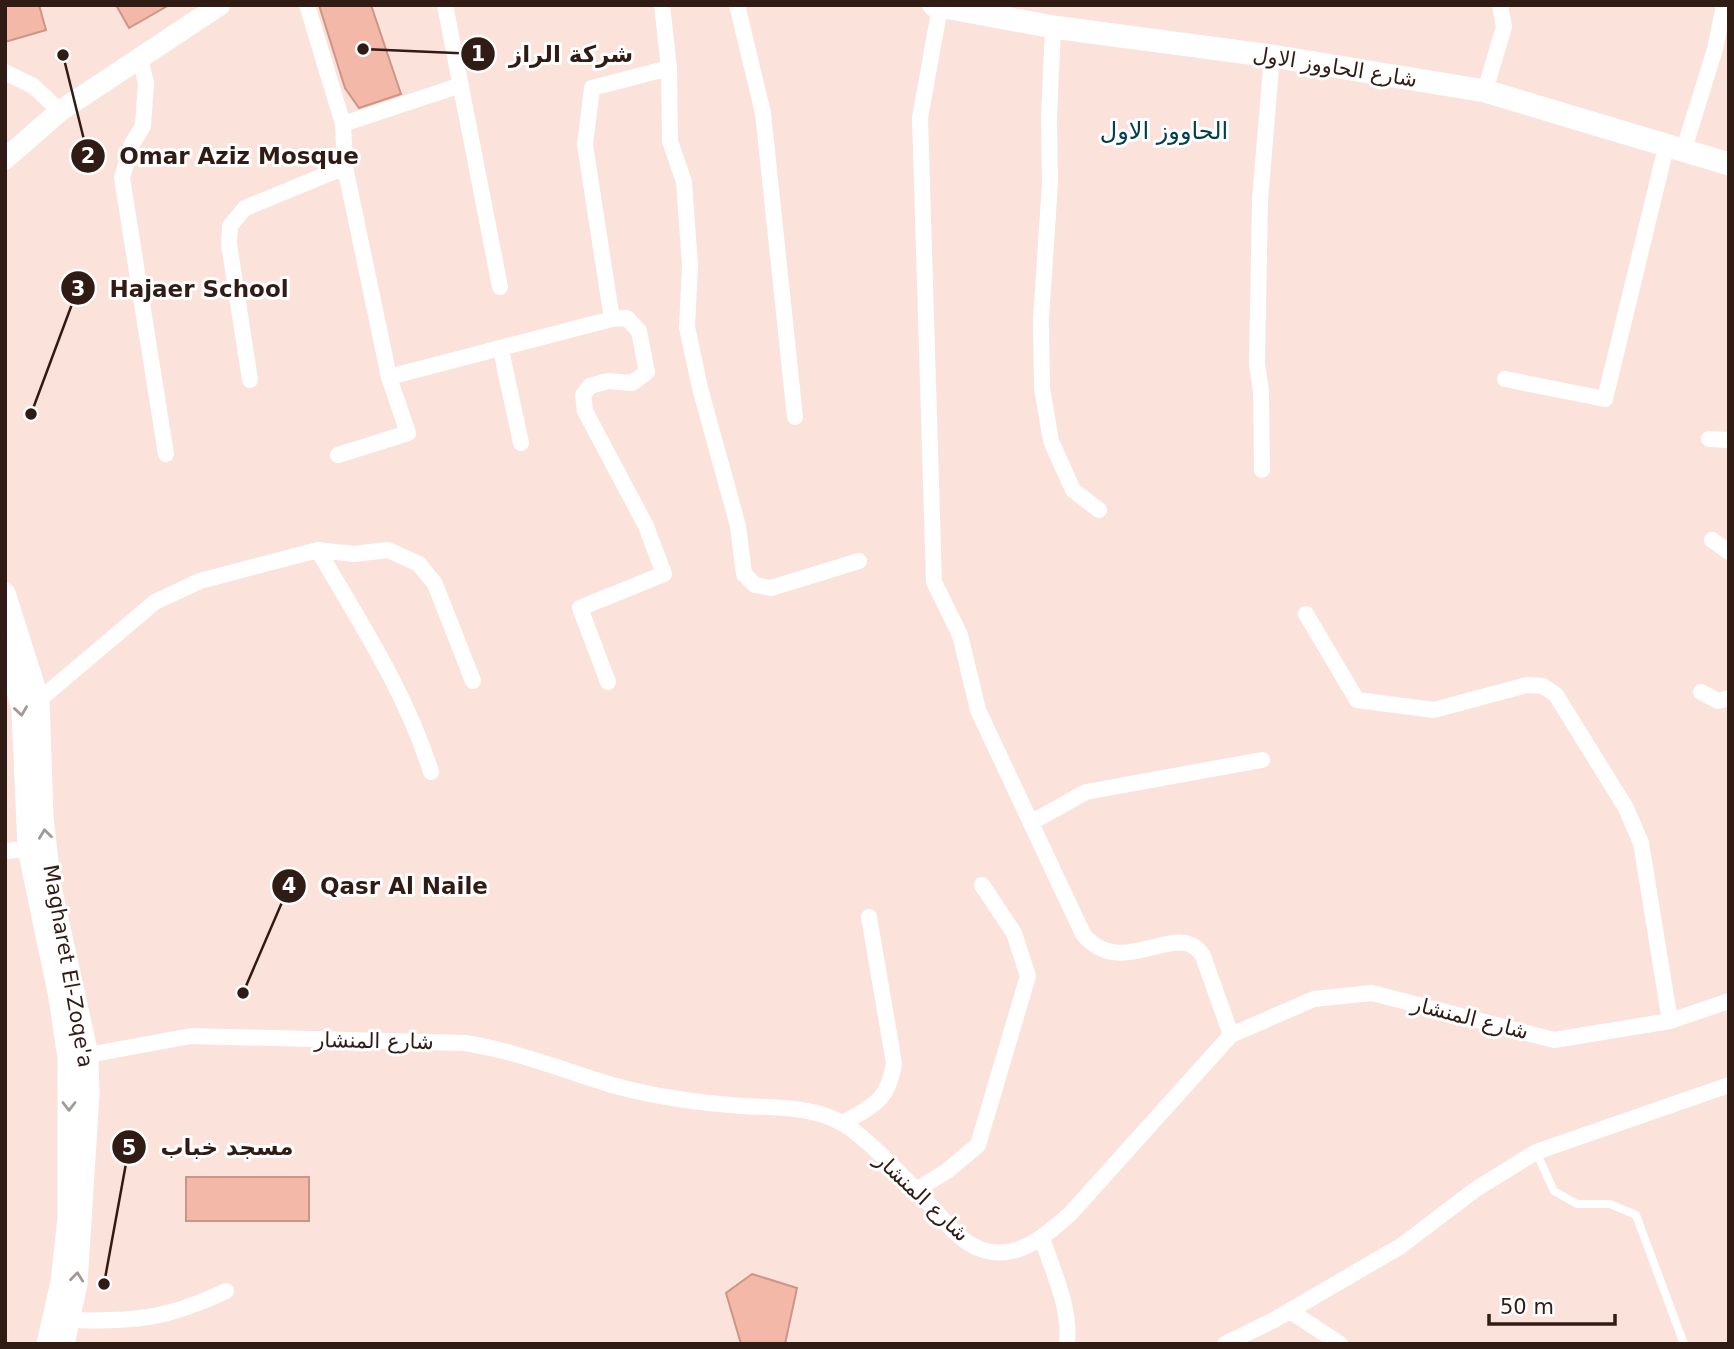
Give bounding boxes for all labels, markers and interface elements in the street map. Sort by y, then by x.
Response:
callout: شركة الراز [460,32,647,76]
text: شركة الراز [508,41,633,68]
text: 1 [471,42,485,66]
street label: شارع الحاووز الاول [1251,42,1419,92]
district label: الحاووز الاول [1100,117,1228,145]
callout: Omar Aziz Mosque [70,134,373,178]
text: Omar Aziz Mosque [119,143,359,169]
text: 2 [81,144,95,168]
callout: Hajaer School [61,266,303,310]
text: Hajaer School [109,276,289,302]
text: 3 [71,277,85,301]
one-way arrow [14,705,29,717]
one-way arrow [38,828,53,839]
street label: Magharet El-Zoqe'a [38,863,98,1069]
callout: Qasr Al Naile [271,864,502,908]
text: Qasr Al Naile [320,873,488,899]
text: 4 [282,874,296,898]
street label: شارع المنشار [1408,992,1531,1044]
street label: شارع المنشار [313,1028,434,1054]
one-way arrow [62,1100,77,1111]
callout: مسجد خباب [112,1125,308,1169]
text: مسجد خباب [160,1134,294,1160]
text: 5 [122,1136,136,1160]
street label: شارع المنشار [869,1147,974,1246]
one-way arrow [70,1271,85,1283]
scale bar [1489,1282,1615,1326]
text: 50 m [1500,1295,1554,1319]

